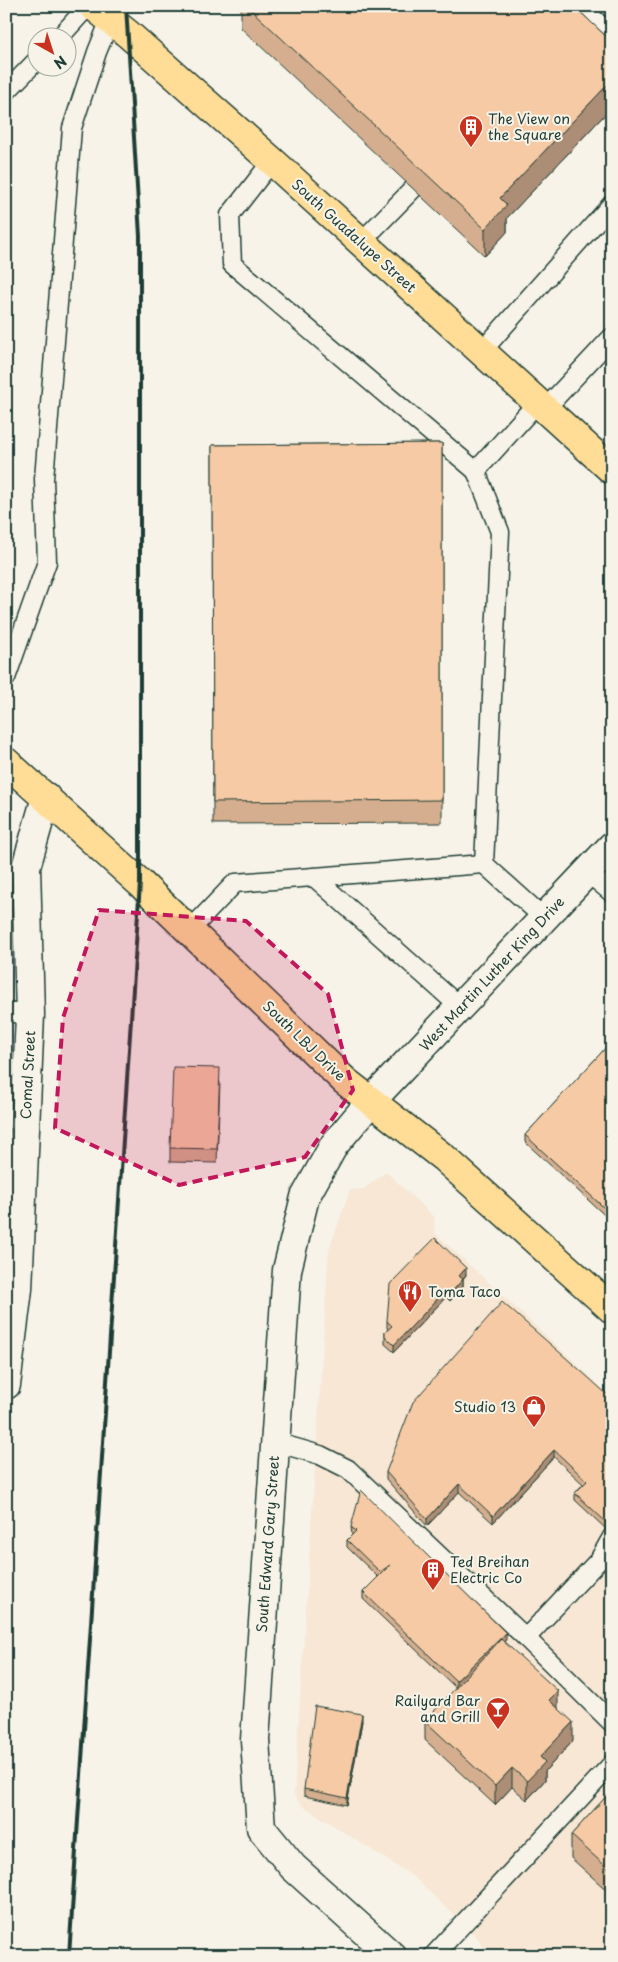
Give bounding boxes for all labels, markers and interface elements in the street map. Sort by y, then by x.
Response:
north arrow [28,28,78,78]
text: N [50,51,71,74]
place label: The View on the Square [488,108,570,145]
building icon: The View on the Square [458,114,484,148]
street label: South Guadalupe Street [287,174,422,298]
street label: West Martin Luther King Drive [414,892,569,1056]
street label: South LBJ Drive [258,996,350,1086]
street label: Comal Street [15,1030,40,1120]
restaurant icon: Toma Taco [397,1279,423,1313]
place label: Toma Taco [428,1281,501,1302]
shop icon: Studio 13 [521,1394,547,1428]
place label: Studio 13 [454,1396,516,1417]
street label: South Edward Gary Street [251,1455,284,1633]
place label: Ted Breihan Electric Co [450,1551,529,1588]
building icon: Ted Breihan Electric Co [420,1557,446,1591]
place label: Railyard Bar and Grill [395,1690,481,1727]
bar icon: Railyard Bar and Grill [485,1696,511,1730]

